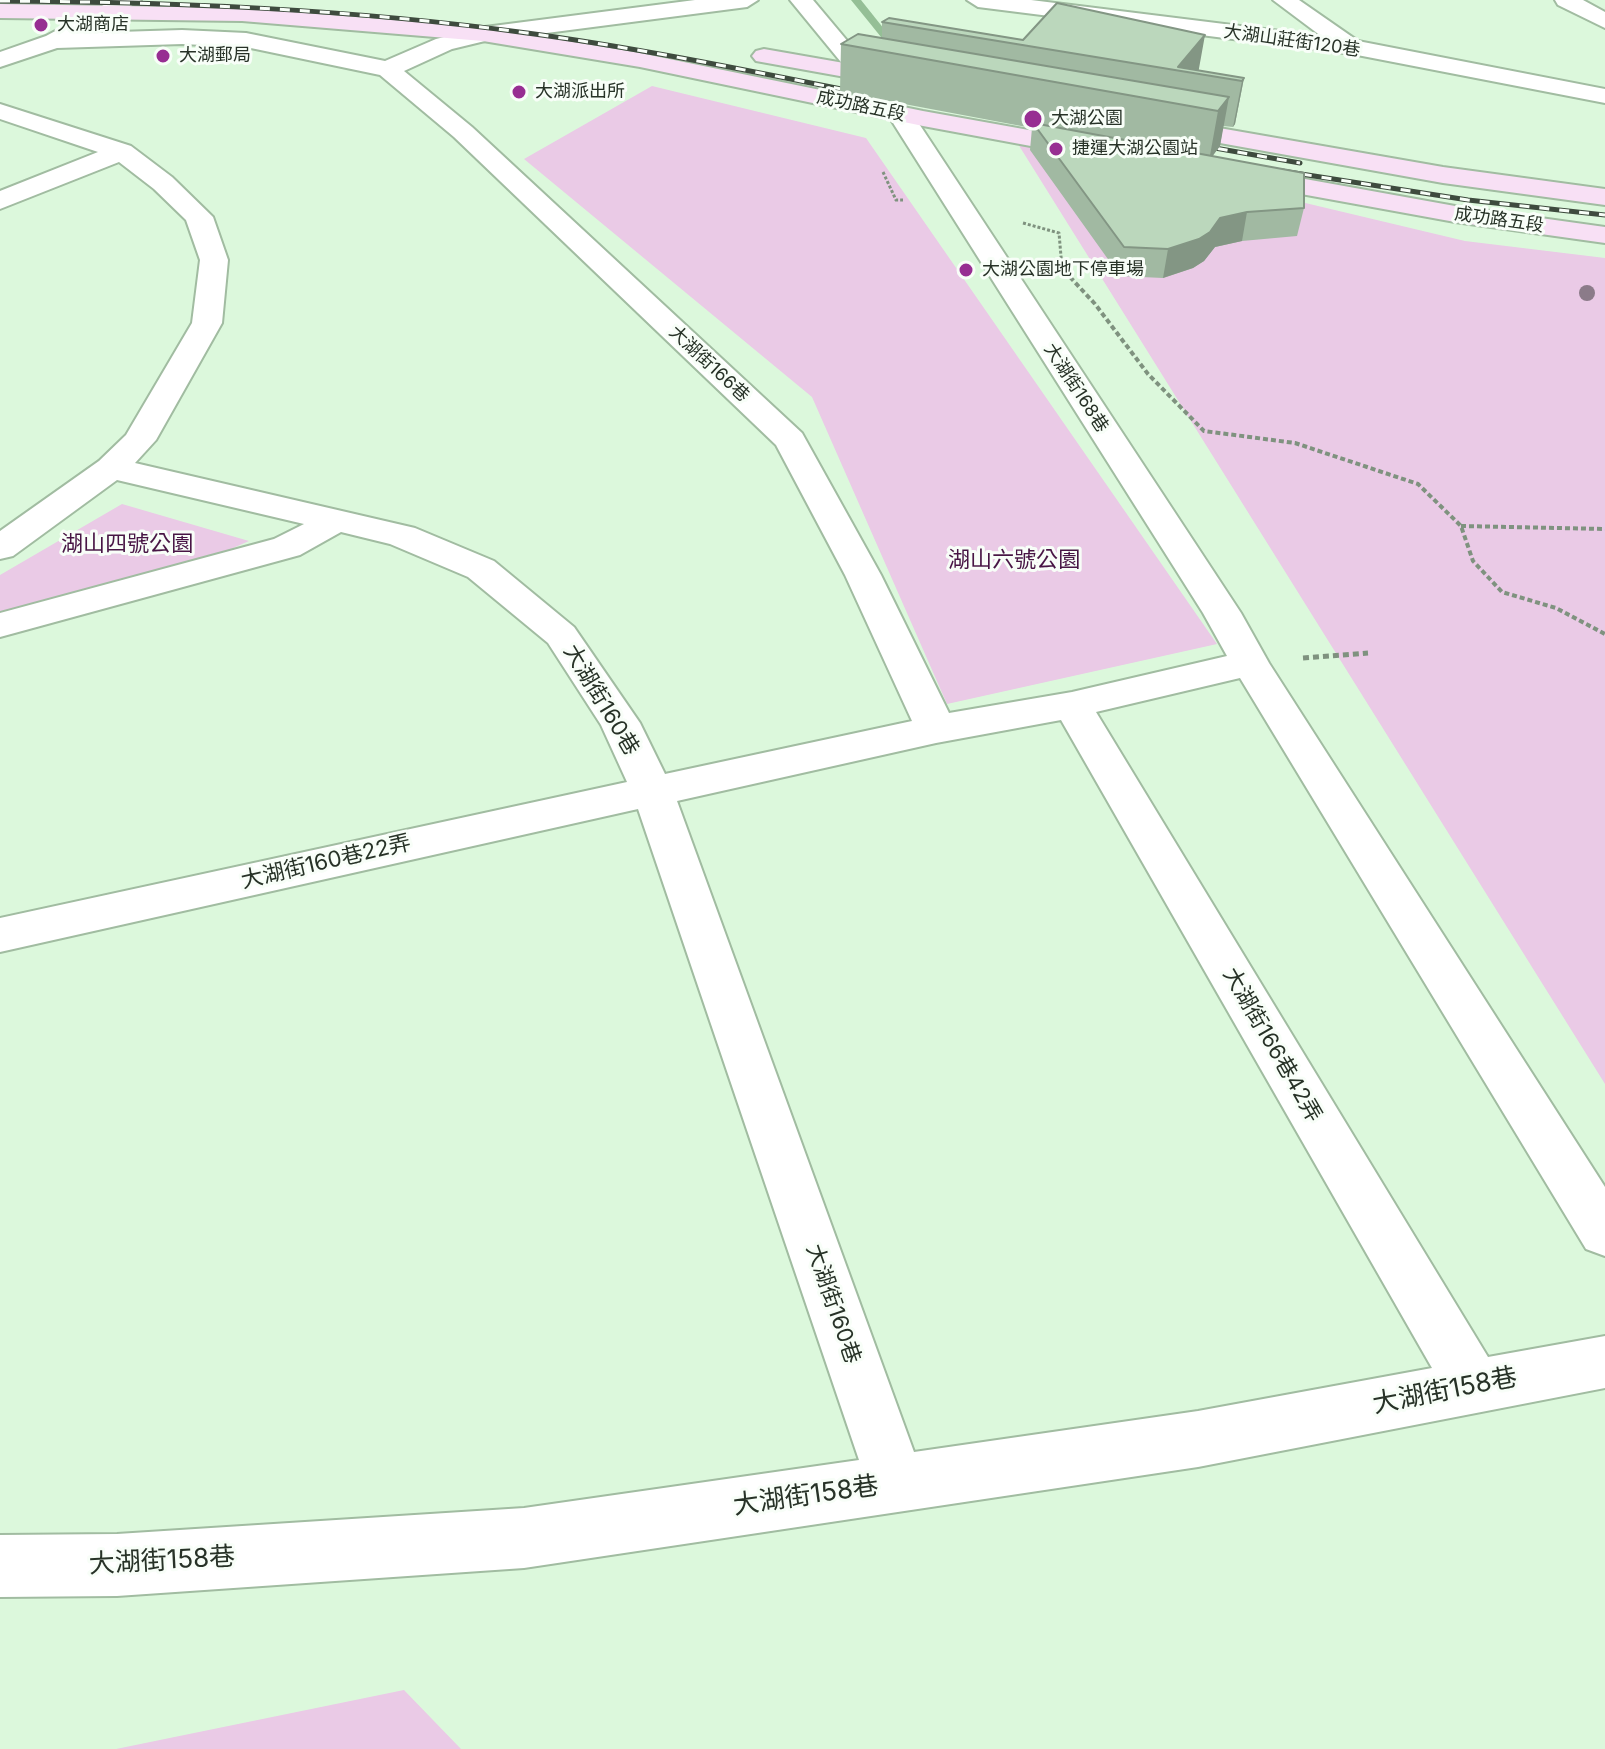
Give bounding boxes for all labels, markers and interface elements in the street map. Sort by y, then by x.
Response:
place label: 大湖商店 [57,14,129,36]
marker: 大湖商店 [32,16,50,34]
street label: 大湖山莊街120巷 [1222,21,1362,61]
place label: 大湖郵局 [179,45,251,67]
marker: 大湖郵局 [154,47,172,65]
place label: 大湖派出所 [535,81,625,103]
marker: 大湖派出所 [510,83,528,101]
street label: 成功路五段 [815,86,907,126]
marker: 大湖公園 [1022,108,1044,130]
place label: 大湖公園 [1051,108,1123,130]
place label: 捷運大湖公園站 [1072,138,1198,160]
marker: 捷運大湖公園站 [1047,140,1065,158]
street label: 成功路五段 [1453,203,1545,237]
place label: 大湖公園地下停車場 [982,259,1144,281]
marker: 大湖公園地下停車場 [957,261,975,279]
street label: 大湖街166巷 [664,321,754,407]
street label: 大湖街168巷 [1039,340,1113,436]
park label: 湖山四號公園 [61,531,193,557]
park label: 湖山六號公園 [948,547,1080,573]
street label: 大湖街160巷 [558,640,644,760]
street label: 大湖街160巷22弄 [239,830,413,894]
street label: 大湖街166巷42弄 [1217,963,1327,1127]
street label: 大湖街160巷 [800,1241,866,1367]
street label: 大湖街158巷 [1370,1362,1520,1420]
street label: 大湖街158巷 [731,1470,881,1522]
street label: 大湖街158巷 [88,1542,236,1580]

